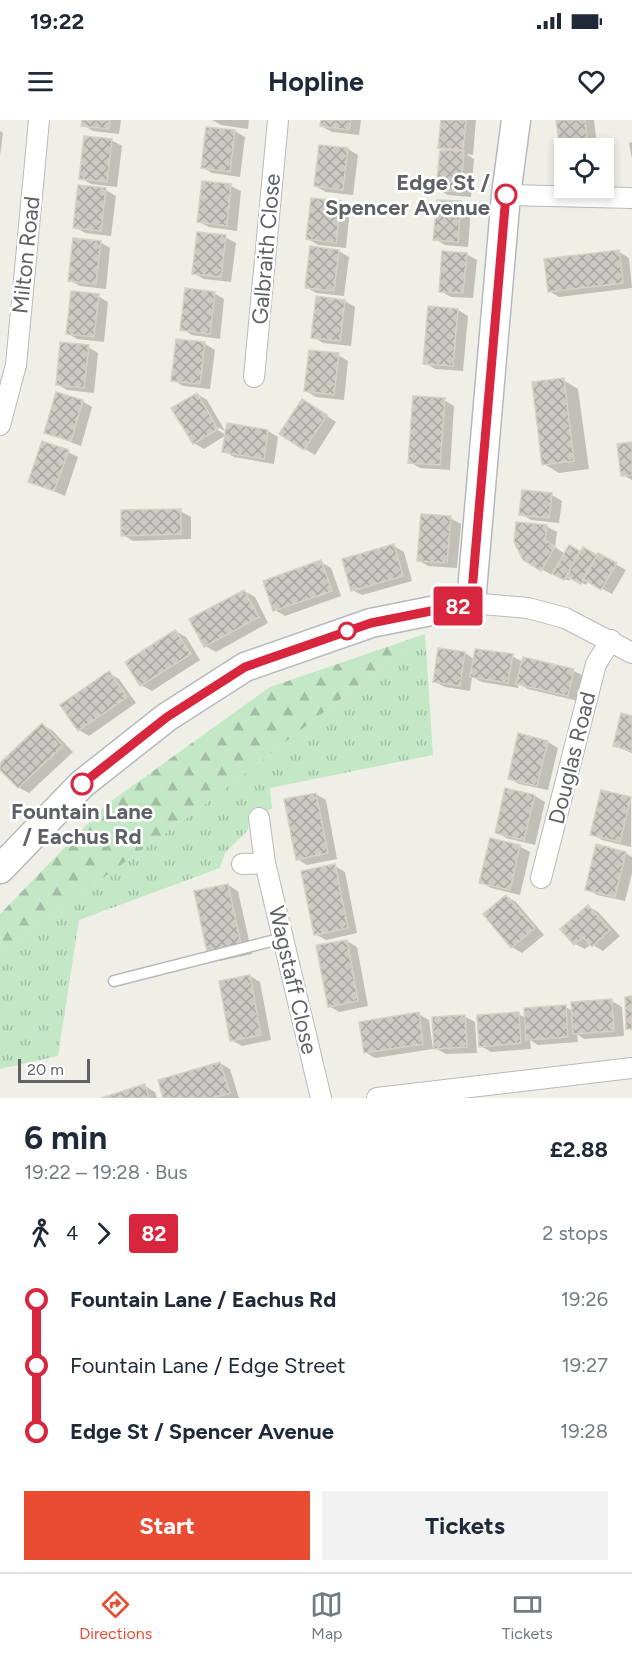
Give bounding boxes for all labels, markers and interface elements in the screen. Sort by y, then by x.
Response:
text: 19:22 [30,8,84,35]
icon: menu [24,65,57,98]
text: Hopline [268,65,364,98]
icon: heart [575,65,608,98]
map controls [554,138,614,198]
button: locate [554,138,614,198]
place label: Edge St / Spencer Avenue [325,169,490,221]
street label: Galbraith Close [246,173,286,325]
marker: Edge St / Spencer Avenue [495,184,517,206]
street label: Milton Road [6,195,46,315]
line badge: 82 [431,586,485,626]
text: 82 [445,594,471,619]
unlabelled marker [338,622,356,640]
street label: Douglas Road [543,689,601,827]
marker: Fountain Lane / Eachus Rd [71,773,93,795]
place label: Fountain Lane / Eachus Rd [11,798,153,850]
street label: Wagstaff Close [263,903,323,1057]
scale bar [18,1056,90,1084]
text: 20 m [27,1060,64,1079]
text: 6 min [24,1118,107,1157]
text: £2.88 [550,1136,608,1163]
text: 19:22 – 19:28 · Bus [24,1160,188,1184]
icon: walk [24,1217,57,1250]
icon: forward [87,1217,120,1250]
text: 4 [66,1221,78,1245]
text: 82 [141,1221,166,1246]
text: 2 stops [542,1221,608,1245]
text: Fountain Lane / Eachus Rd [70,1286,336,1313]
text: 19:26 [561,1287,608,1311]
text: Fountain Lane / Edge Street [70,1352,346,1379]
text: 19:27 [561,1353,608,1377]
text: Edge St / Spencer Avenue [70,1418,334,1445]
text: 19:28 [560,1419,608,1443]
button: Start [24,1491,310,1560]
button: Tickets [322,1491,608,1560]
tab: Directions [79,1588,152,1643]
tab: Map [310,1588,343,1643]
tab: Tickets [502,1588,553,1643]

